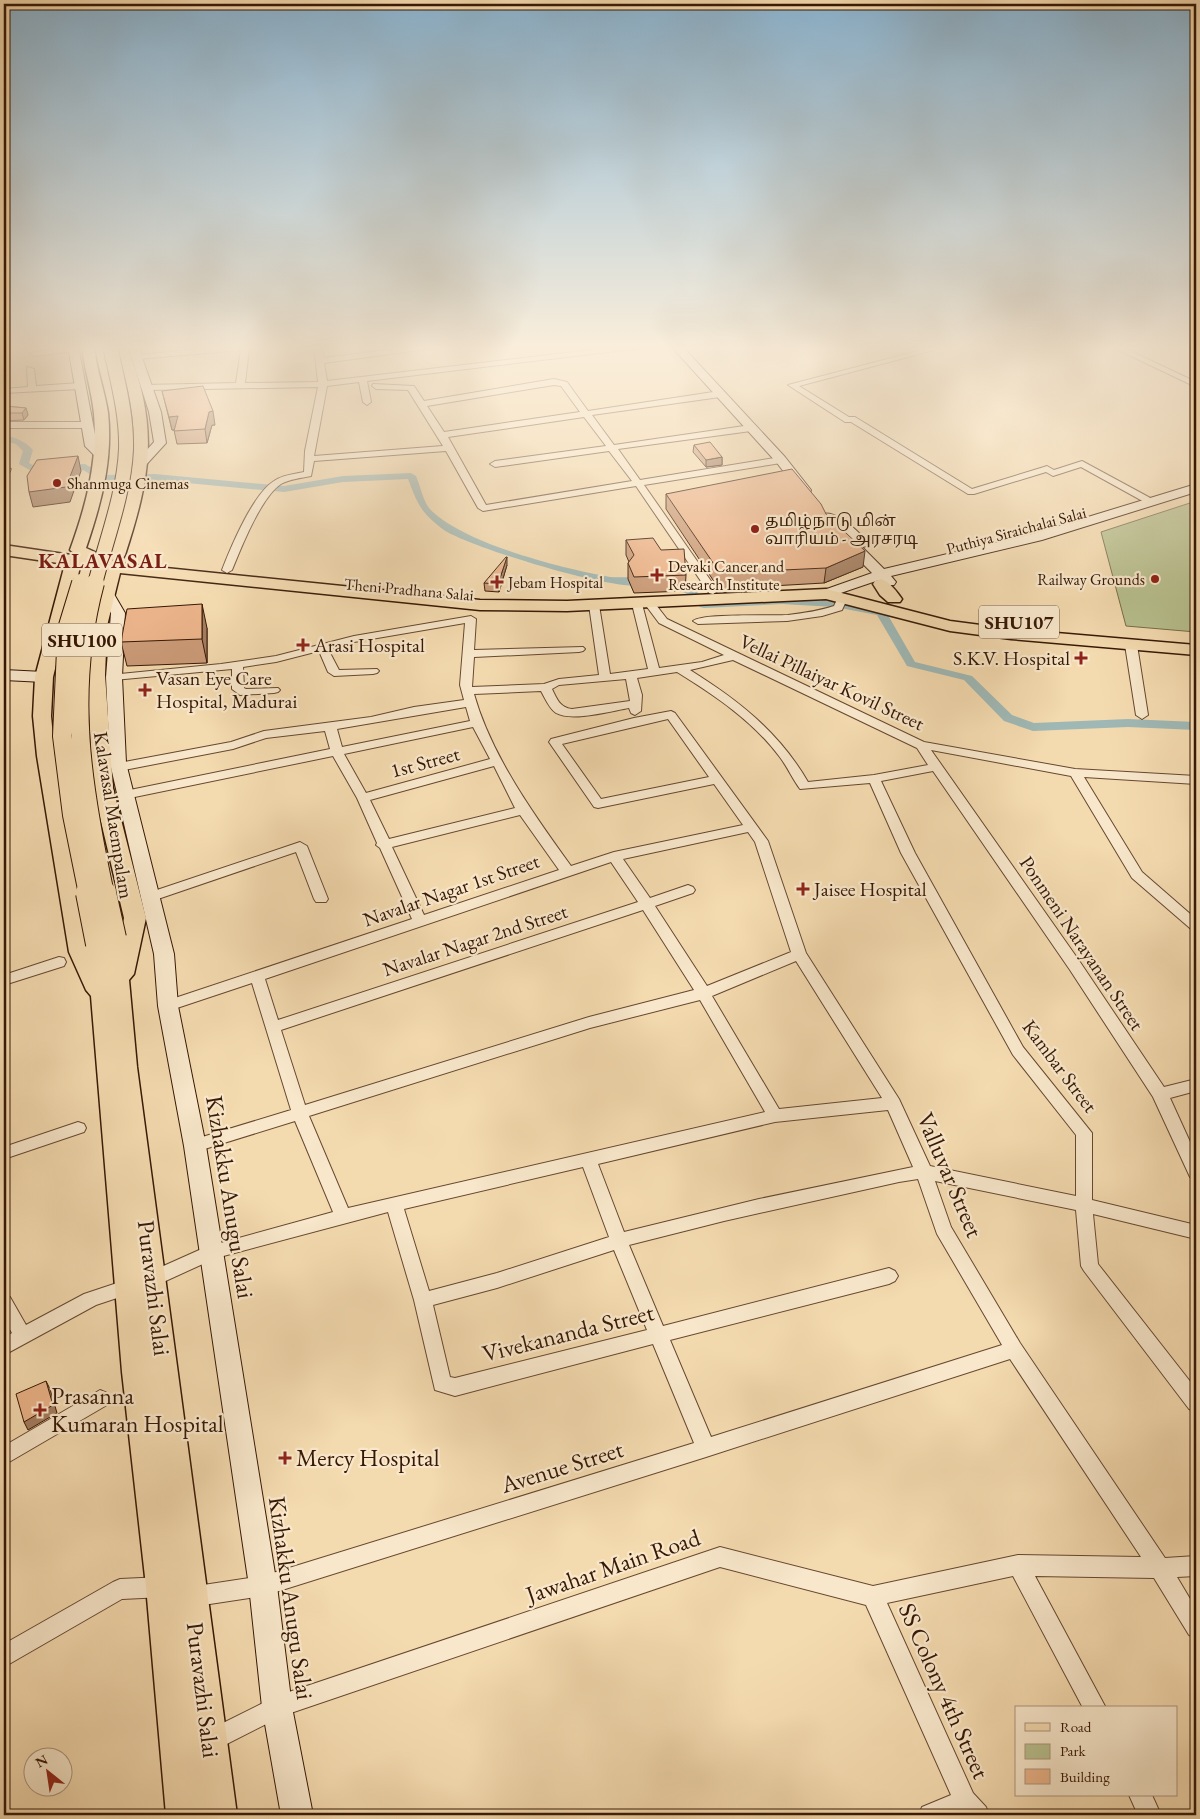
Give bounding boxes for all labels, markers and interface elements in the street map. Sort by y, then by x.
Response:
place label: Shanmuga Cinemas [67,473,189,494]
marker: Shanmuga Cinemas [51,477,63,489]
street label: Puthiya Siraichalai Salai [944,502,1089,559]
place label: தமிழ்நாடு மின் வாரியம் - அரசரடி [765,510,918,549]
marker: தமிழ்நாடு மின் வாரியம் - அரசரடி [749,523,761,535]
district label: KALAVASAL [38,547,168,574]
place label: Devaki Cancer and Research Institute [668,556,785,595]
marker: Devaki Cancer and Research Institute [650,568,664,582]
place label: Railway Grounds [1037,569,1145,590]
place label: Jebam Hospital [506,572,603,593]
street label: Theni Pradhana Salai [343,573,475,606]
marker: Railway Grounds [1149,573,1161,585]
marker: Jebam Hospital [490,575,504,589]
road number: SHU107 [979,606,1059,638]
road number: SHU100 [42,624,122,656]
street label: Vellai Pillaiyar Kovil Street [735,628,929,737]
place label: Arasi Hospital [313,632,425,658]
marker: Arasi Hospital [296,638,310,652]
place label: S.K.V. Hospital [953,645,1070,671]
marker: S.K.V. Hospital [1074,651,1088,665]
place label: Vasan Eye Care Hospital, Madurai [156,665,297,714]
marker: Vasan Eye Care Hospital, Madurai [138,683,152,697]
street label: Kalavasal Maempalam [88,730,140,901]
street label: 1st Street [388,740,463,784]
street label: Navalar Nagar 1st Street [359,847,543,932]
street label: Ponmeni Narayanan Street [1014,851,1151,1036]
place label: Jaisee Hospital [812,876,927,902]
marker: Jaisee Hospital [796,882,810,896]
street label: Navalar Nagar 2nd Street [379,898,571,982]
street label: Kambar Street [1017,1014,1104,1118]
street label: Kizhakku Anugu Salai [199,1093,262,1301]
street label: Valluvar Street [910,1108,991,1242]
street label: Puravazhi Salai [131,1218,178,1358]
street label: Vivekananda Street [479,1296,657,1369]
place label: Prasanna Kumaran Hospital [51,1380,224,1439]
marker: Prasanna Kumaran Hospital [33,1403,47,1417]
street label: Avenue Street [496,1433,627,1500]
place label: Mercy Hospital [296,1442,440,1473]
marker: Mercy Hospital [278,1451,292,1465]
street label: Kizhakku Anugu Salai [262,1494,321,1702]
street label: Jawahar Main Road [520,1521,705,1610]
street label: SS Colony 4th Street [892,1598,997,1784]
street label: Puravazhi Salai [180,1620,227,1760]
legend [1015,1706,1178,1796]
text: Road [1060,1717,1092,1736]
text: Park [1060,1741,1087,1760]
north arrow [22,1746,72,1796]
text: N [32,1750,51,1771]
text: Building [1060,1767,1110,1786]

